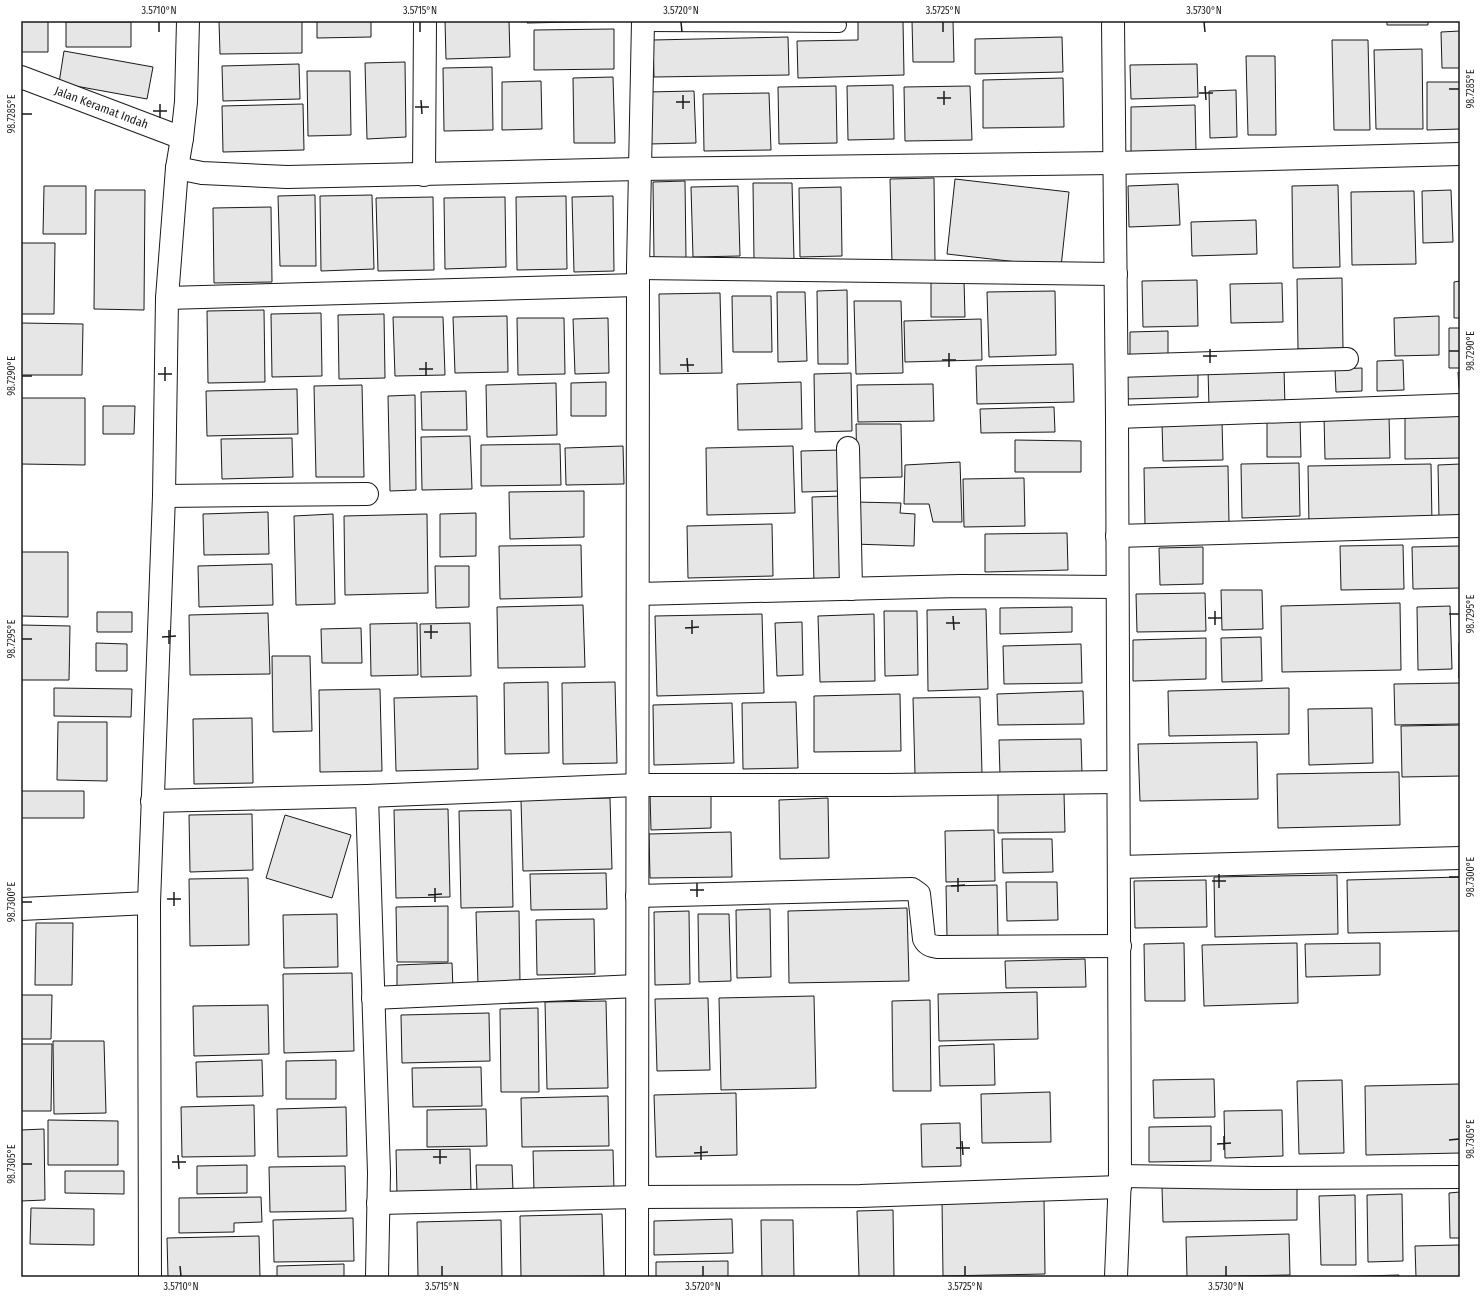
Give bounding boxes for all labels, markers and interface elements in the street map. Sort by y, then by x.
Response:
text: 3.5710°N [142,5,176,17]
text: 3.5715°N [403,5,437,17]
text: 3.5720°N [663,5,699,17]
text: 3.5725°N [926,5,960,17]
text: 3.5730°N [1186,5,1222,17]
text: 98.7285°E [1465,69,1477,109]
street label: Jalan Keramat Indah [53,83,150,132]
text: 98.7285°E [6,94,18,134]
text: 98.7290°E [1465,331,1477,371]
text: 98.7290°E [6,356,18,396]
text: 98.7295°E [1465,594,1477,634]
text: 98.7295°E [6,619,18,659]
text: 98.7300°E [1465,857,1477,897]
text: 98.7300°E [6,882,18,922]
text: 98.7305°E [1465,1119,1477,1159]
text: 98.7305°E [6,1144,18,1184]
text: 3.5710°N [164,1281,198,1293]
text: 3.5715°N [425,1281,459,1293]
text: 3.5720°N [685,1281,721,1293]
text: 3.5725°N [948,1281,982,1293]
text: 3.5730°N [1208,1281,1244,1293]

